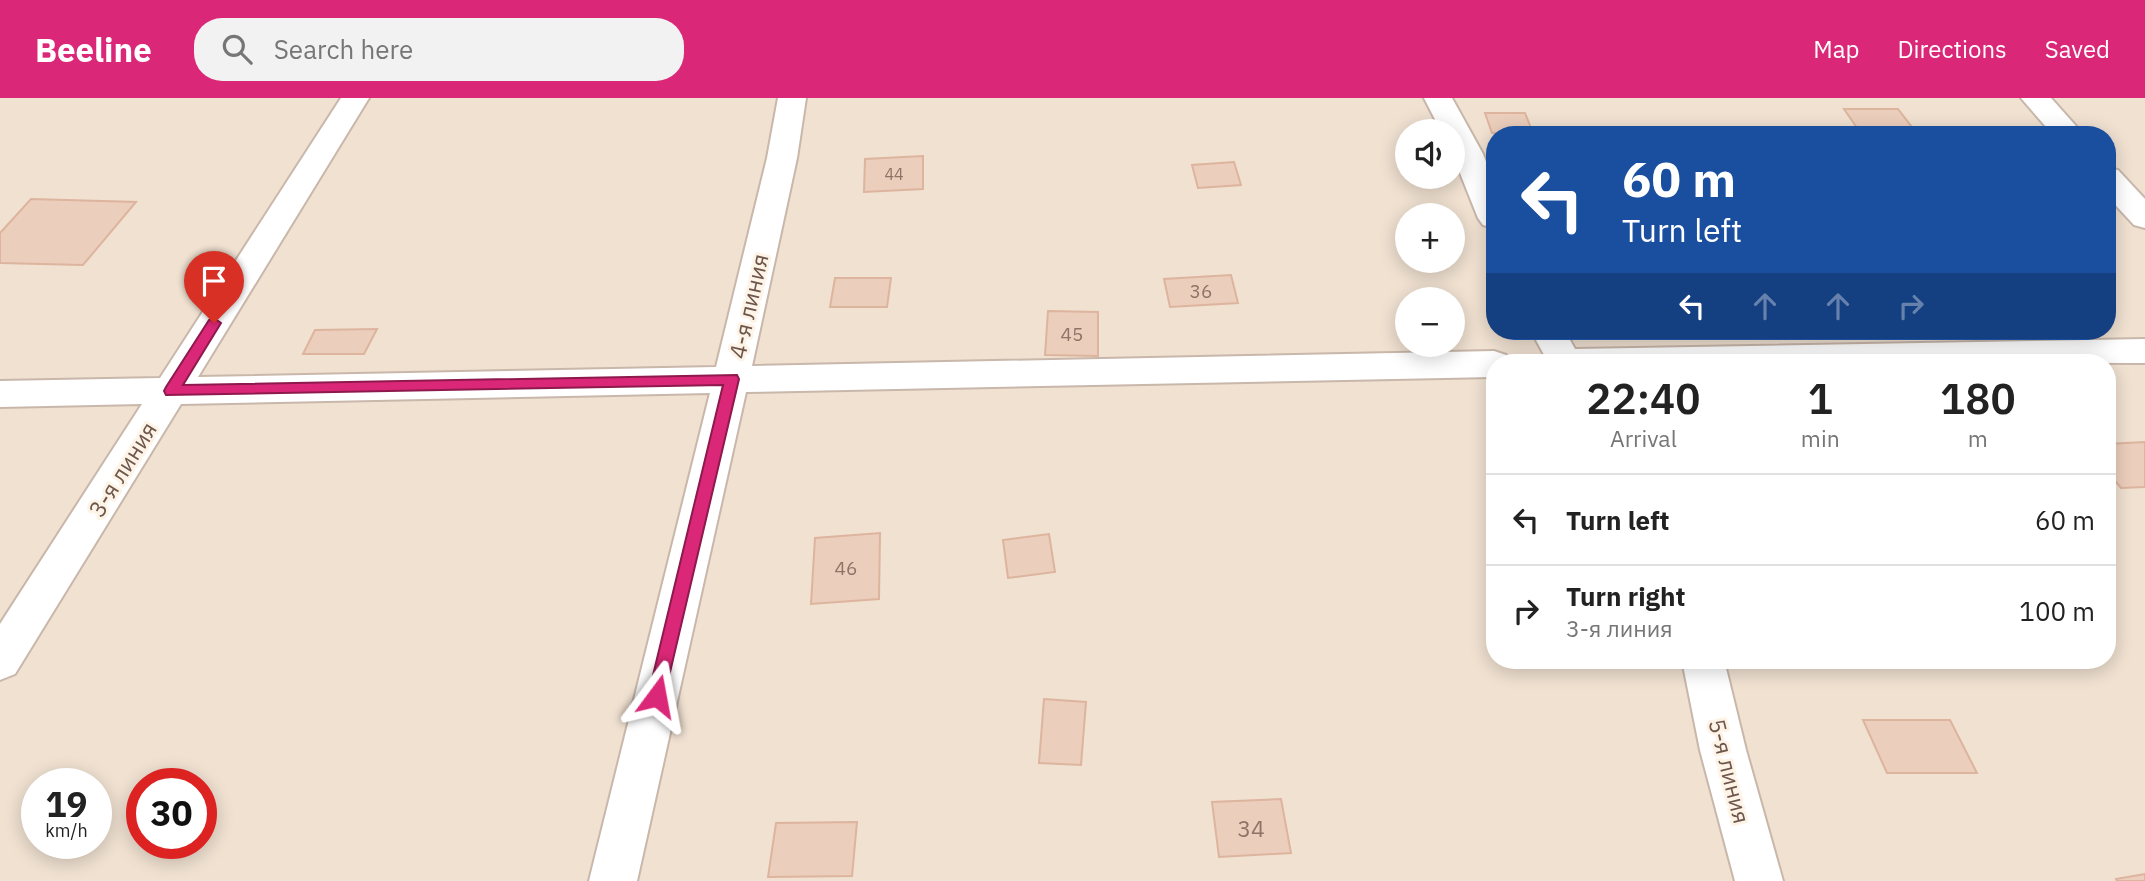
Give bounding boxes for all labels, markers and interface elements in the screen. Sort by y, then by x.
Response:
search box [194,18,684,81]
text: Beeline [35,28,152,71]
icon: search [218,30,256,68]
text: Search here [274,32,413,66]
text: Map [1813,33,1859,65]
text: Directions [1897,33,2007,65]
text: Saved [2045,33,2110,65]
map controls [1395,119,1465,357]
button: sound [1395,119,1465,189]
text: 60 m [1622,147,1736,210]
icon: left [1507,154,1598,245]
house number: 44 [884,164,904,184]
button: + [1395,203,1465,273]
text: Turn left [1622,209,1742,251]
pin [184,251,244,323]
street label: 4-я линия [721,251,775,361]
icon: arrive [195,262,233,300]
house number: 36 [1190,279,1212,303]
button: − [1395,287,1465,357]
icon: left [1673,287,1711,325]
icon: ahead [1746,287,1784,325]
icon: ahead [1819,287,1857,325]
icon: right [1892,287,1930,325]
house number: 45 [1061,322,1083,346]
text: 22:40 [1586,371,1701,426]
text: 1 [1808,371,1833,426]
text: 180 [1940,371,2016,426]
street label: 3-я линия [81,416,163,522]
text: Arrival [1610,423,1677,453]
text: min [1801,423,1840,453]
text: m [1968,423,1988,453]
icon: left [1507,501,1545,539]
text: Turn left [1566,503,1669,537]
text: 60 m [2035,503,2095,537]
house number: 46 [835,556,857,580]
text: Turn right [1566,579,1685,613]
icon: right [1507,592,1545,630]
text: 100 m [2019,594,2095,628]
text: 3-я линия [1566,613,1673,643]
position arrow [620,659,694,733]
street label: 5-я линия [1703,716,1757,826]
speed limit sign: 30 [126,768,217,859]
text: 19 [45,781,88,827]
house number: 34 [1237,813,1265,843]
text: km/h [45,819,88,842]

